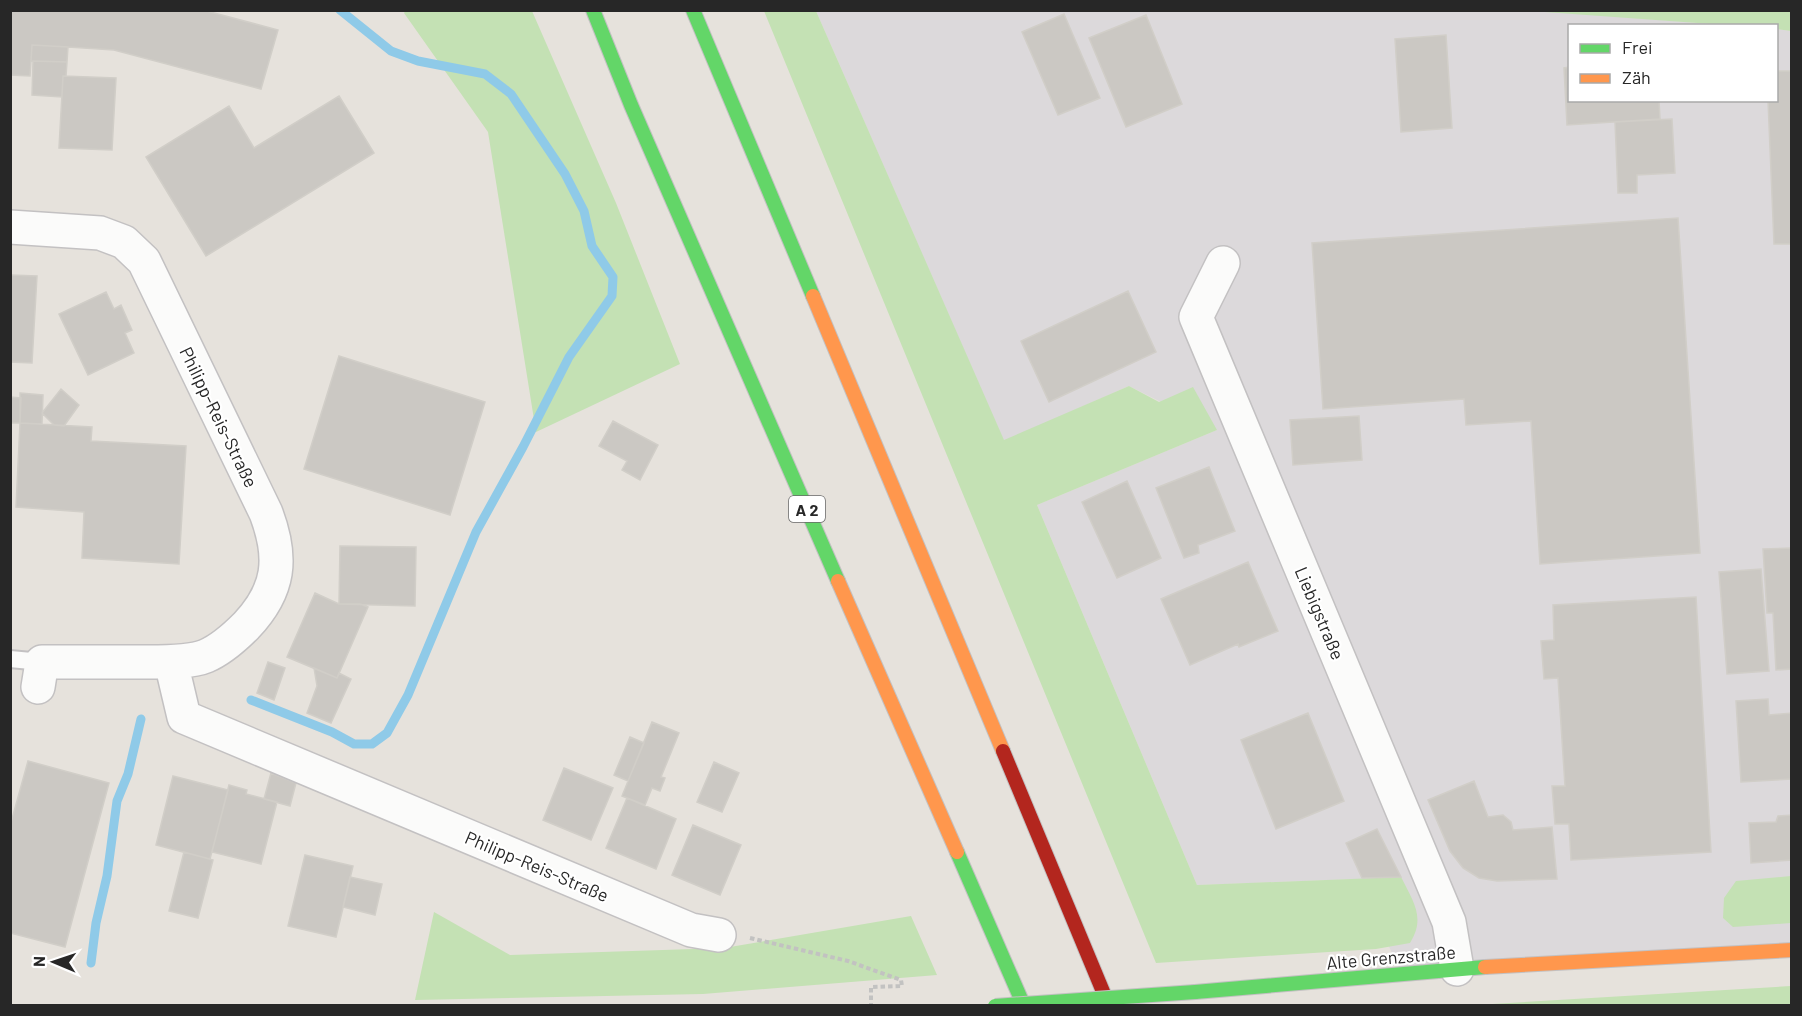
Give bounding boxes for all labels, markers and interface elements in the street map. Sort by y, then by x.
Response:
legend [1568,24,1778,102]
text: Frei [1622,36,1653,58]
text: Zäh [1622,66,1651,88]
street label: Philipp-Reis-Straße [175,343,263,491]
road number: A 2 [789,496,825,522]
street label: Liebigstraße [1291,563,1349,663]
street label: Philipp-Reis-Straße [462,826,612,906]
north arrow [24,932,84,992]
street label: Alte Grenzstraße [1325,940,1457,974]
text: N [29,956,48,967]

